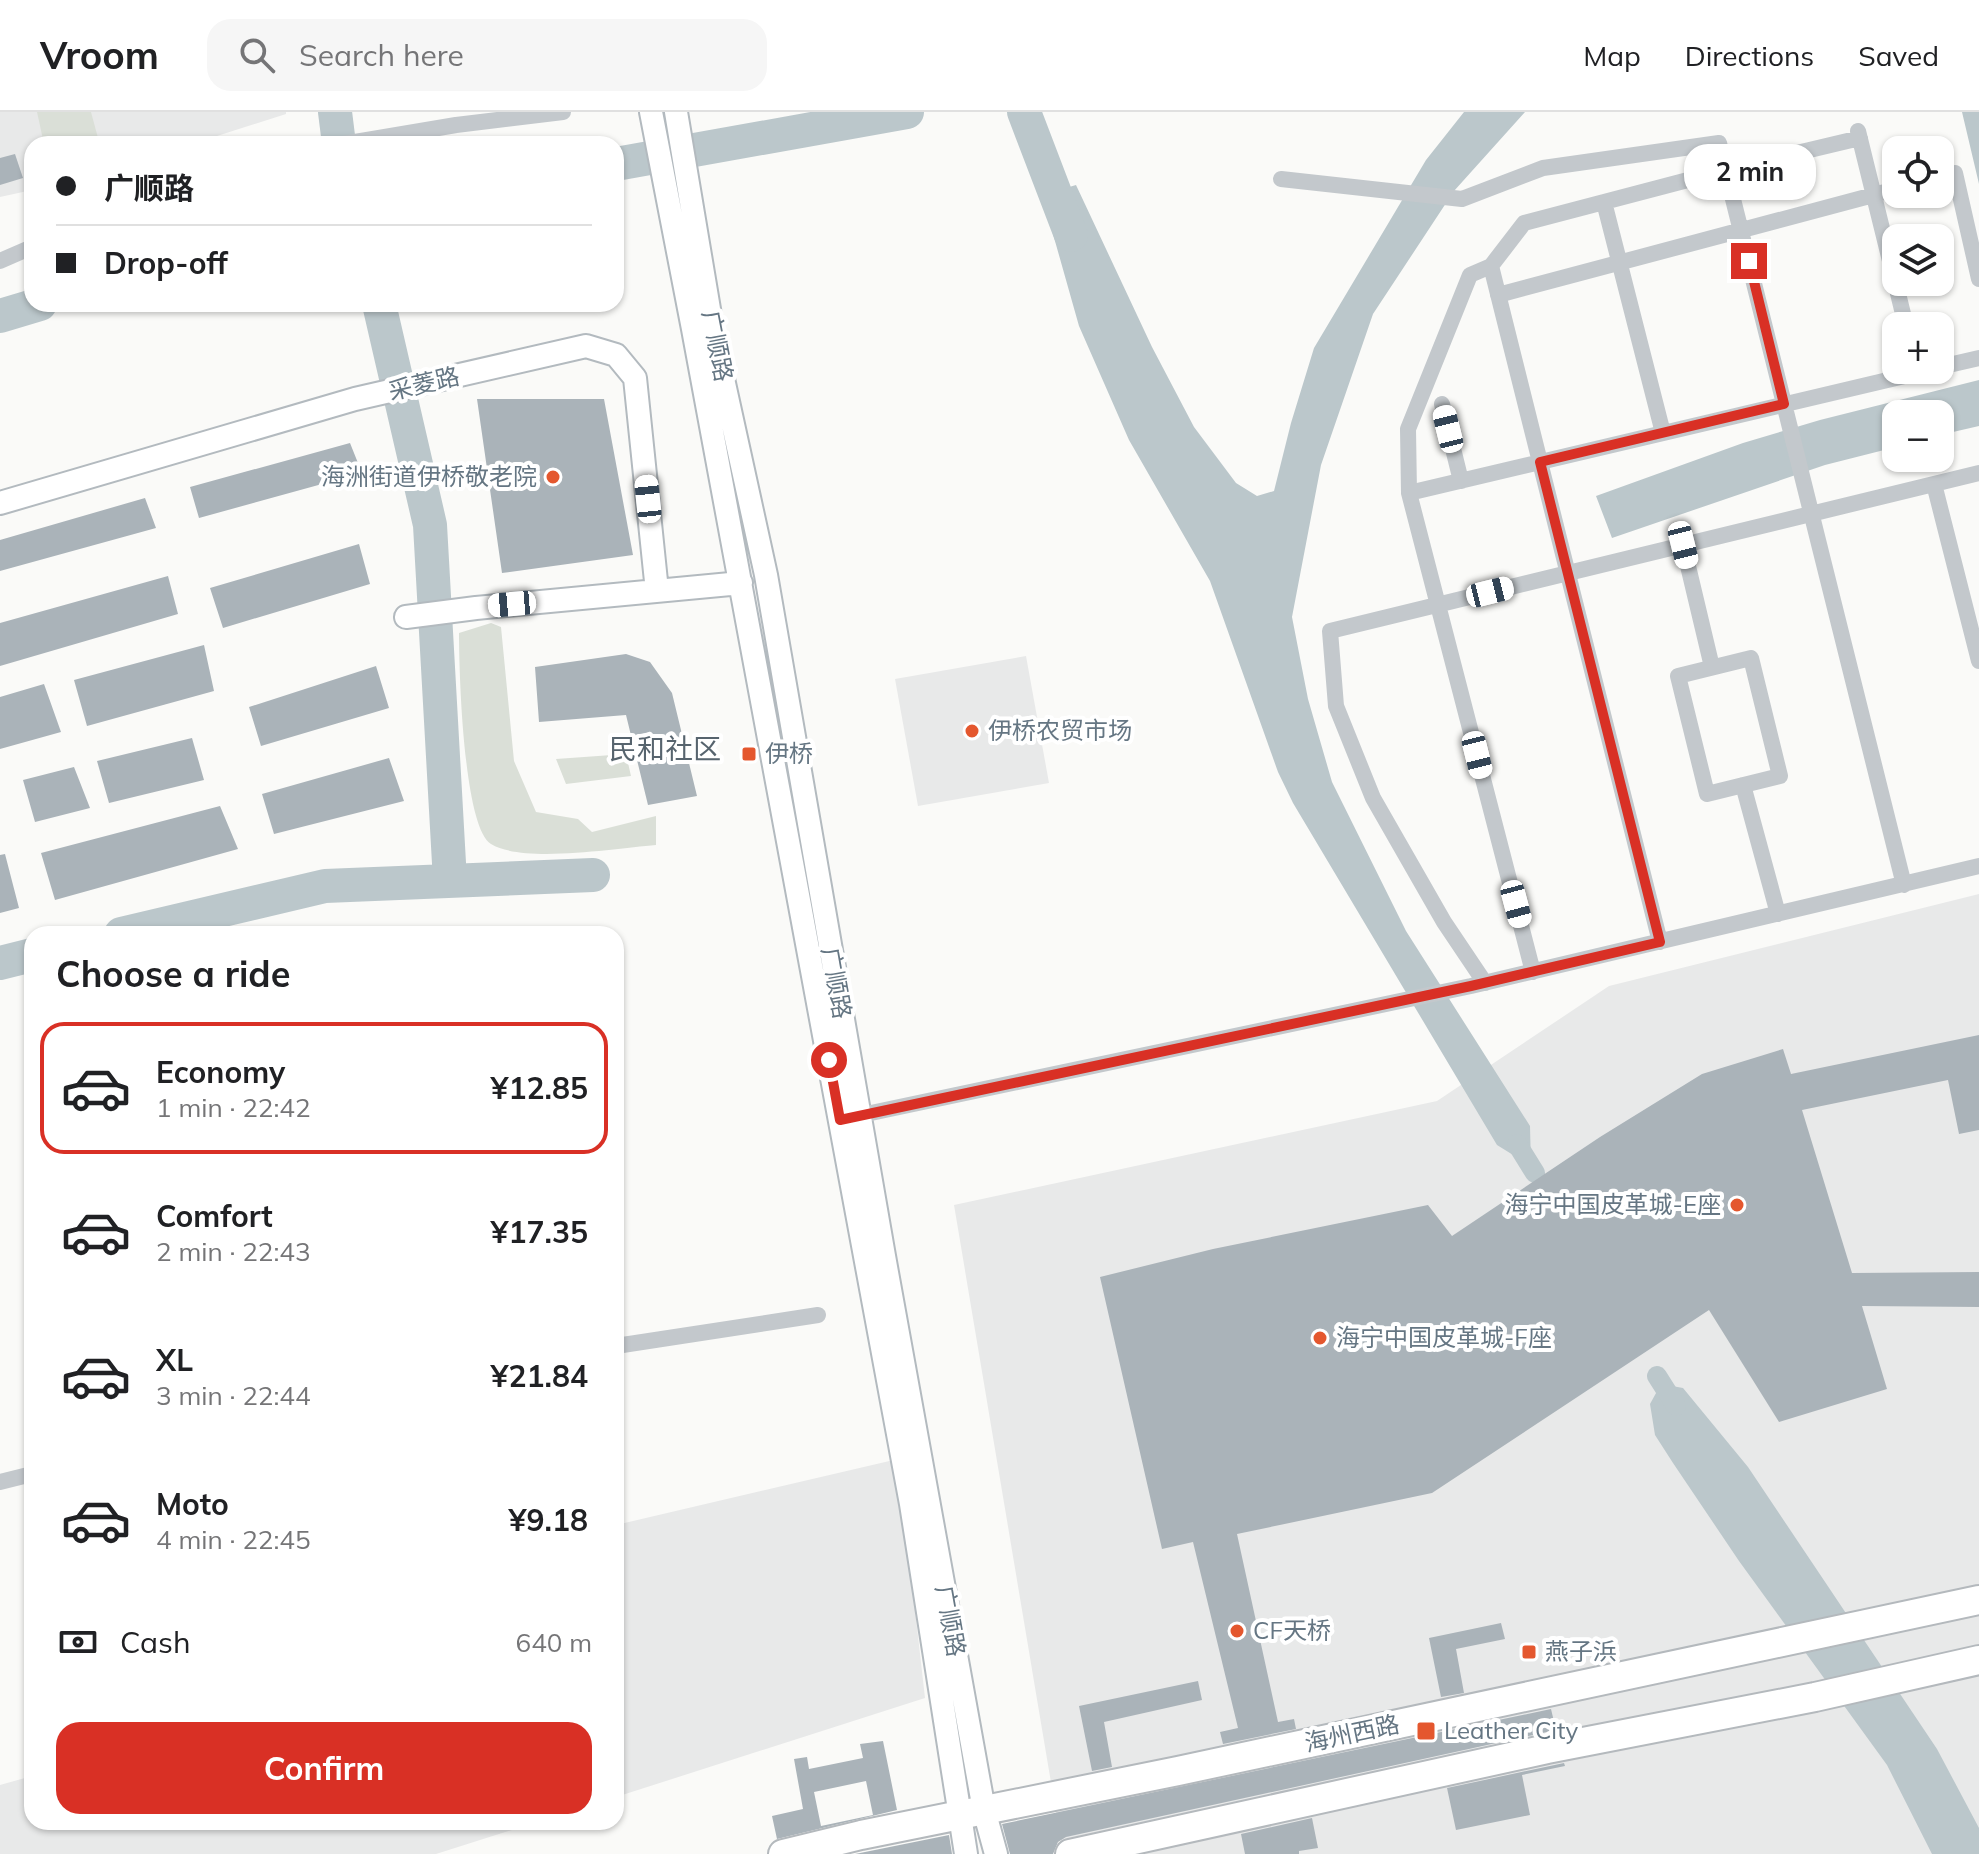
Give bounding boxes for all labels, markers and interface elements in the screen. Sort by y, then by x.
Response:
search box [207,19,767,91]
text: Vroom [40,31,159,79]
icon: search [235,33,279,77]
text: Search here [299,36,464,74]
text: Map [1583,38,1641,73]
text: Directions [1685,38,1814,73]
text: Saved [1858,38,1939,73]
map controls [1882,136,1954,472]
button: locate [1882,136,1954,208]
callout: 2 min [1683,145,1815,201]
text: 2 min [1716,155,1784,188]
text: 广顺路 [104,169,194,207]
button: layers [1882,224,1954,296]
route end [1731,243,1767,279]
text: Drop-off [104,244,228,282]
street label: 广顺路 [696,308,740,384]
button: + [1882,312,1954,384]
street label: 采菱路 [385,360,462,406]
button: − [1882,400,1954,472]
car [1431,403,1465,455]
place label: 海洲街道伊桥敬老院 [321,461,537,491]
marker: 海洲街道伊桥敬老院 [544,468,562,486]
car [634,474,662,524]
car [1666,519,1700,571]
car [1464,575,1516,609]
car [487,590,537,618]
place label: 伊桥农贸市场 [988,715,1132,745]
marker: 伊桥农贸市场 [963,722,981,740]
car [1460,729,1494,781]
district label: 民和社区 [609,731,721,766]
place label: 伊桥 [765,738,813,768]
marker: 伊桥 [740,745,758,763]
car [1498,878,1534,930]
street label: 广顺路 [816,945,858,1021]
text: Choose a ride [56,951,290,996]
route start [811,1042,847,1078]
icon: car [60,1052,132,1124]
text: Economy [156,1053,285,1091]
text: ¥12.85 [491,1069,588,1107]
text: 1 min · 22:42 [156,1091,311,1124]
place label: 海宁中国皮革城-E座 [1505,1189,1721,1219]
icon: car [60,1196,132,1268]
marker: 海宁中国皮革城-E座 [1728,1196,1746,1214]
text: Comfort [156,1197,273,1235]
text: ¥17.35 [491,1213,588,1251]
text: 2 min · 22:43 [156,1235,311,1268]
place label: 海宁中国皮革城-F座 [1336,1322,1552,1352]
marker: 海宁中国皮革城-F座 [1311,1329,1329,1347]
icon: car [60,1340,132,1412]
text: XL [156,1341,193,1379]
text: ¥21.84 [491,1357,588,1395]
text: 3 min · 22:44 [156,1379,311,1412]
icon: car [60,1484,132,1556]
text: Moto [156,1485,229,1523]
text: ¥9.18 [509,1501,588,1539]
text: 4 min · 22:45 [156,1523,311,1556]
street label: 广顺路 [930,1583,972,1659]
place label: CF天桥 [1253,1615,1331,1645]
icon: cash [56,1620,100,1664]
marker: CF天桥 [1228,1622,1246,1640]
text: Cash [120,1623,191,1661]
text: 640 m [516,1626,592,1659]
place label: 燕子浜 [1545,1636,1617,1666]
marker: 燕子浜 [1520,1643,1538,1661]
street label: 海州西路 [1302,1708,1402,1758]
place label: Leather City [1444,1715,1579,1745]
marker: Leather City [1415,1720,1437,1742]
button: Confirm [56,1722,592,1814]

